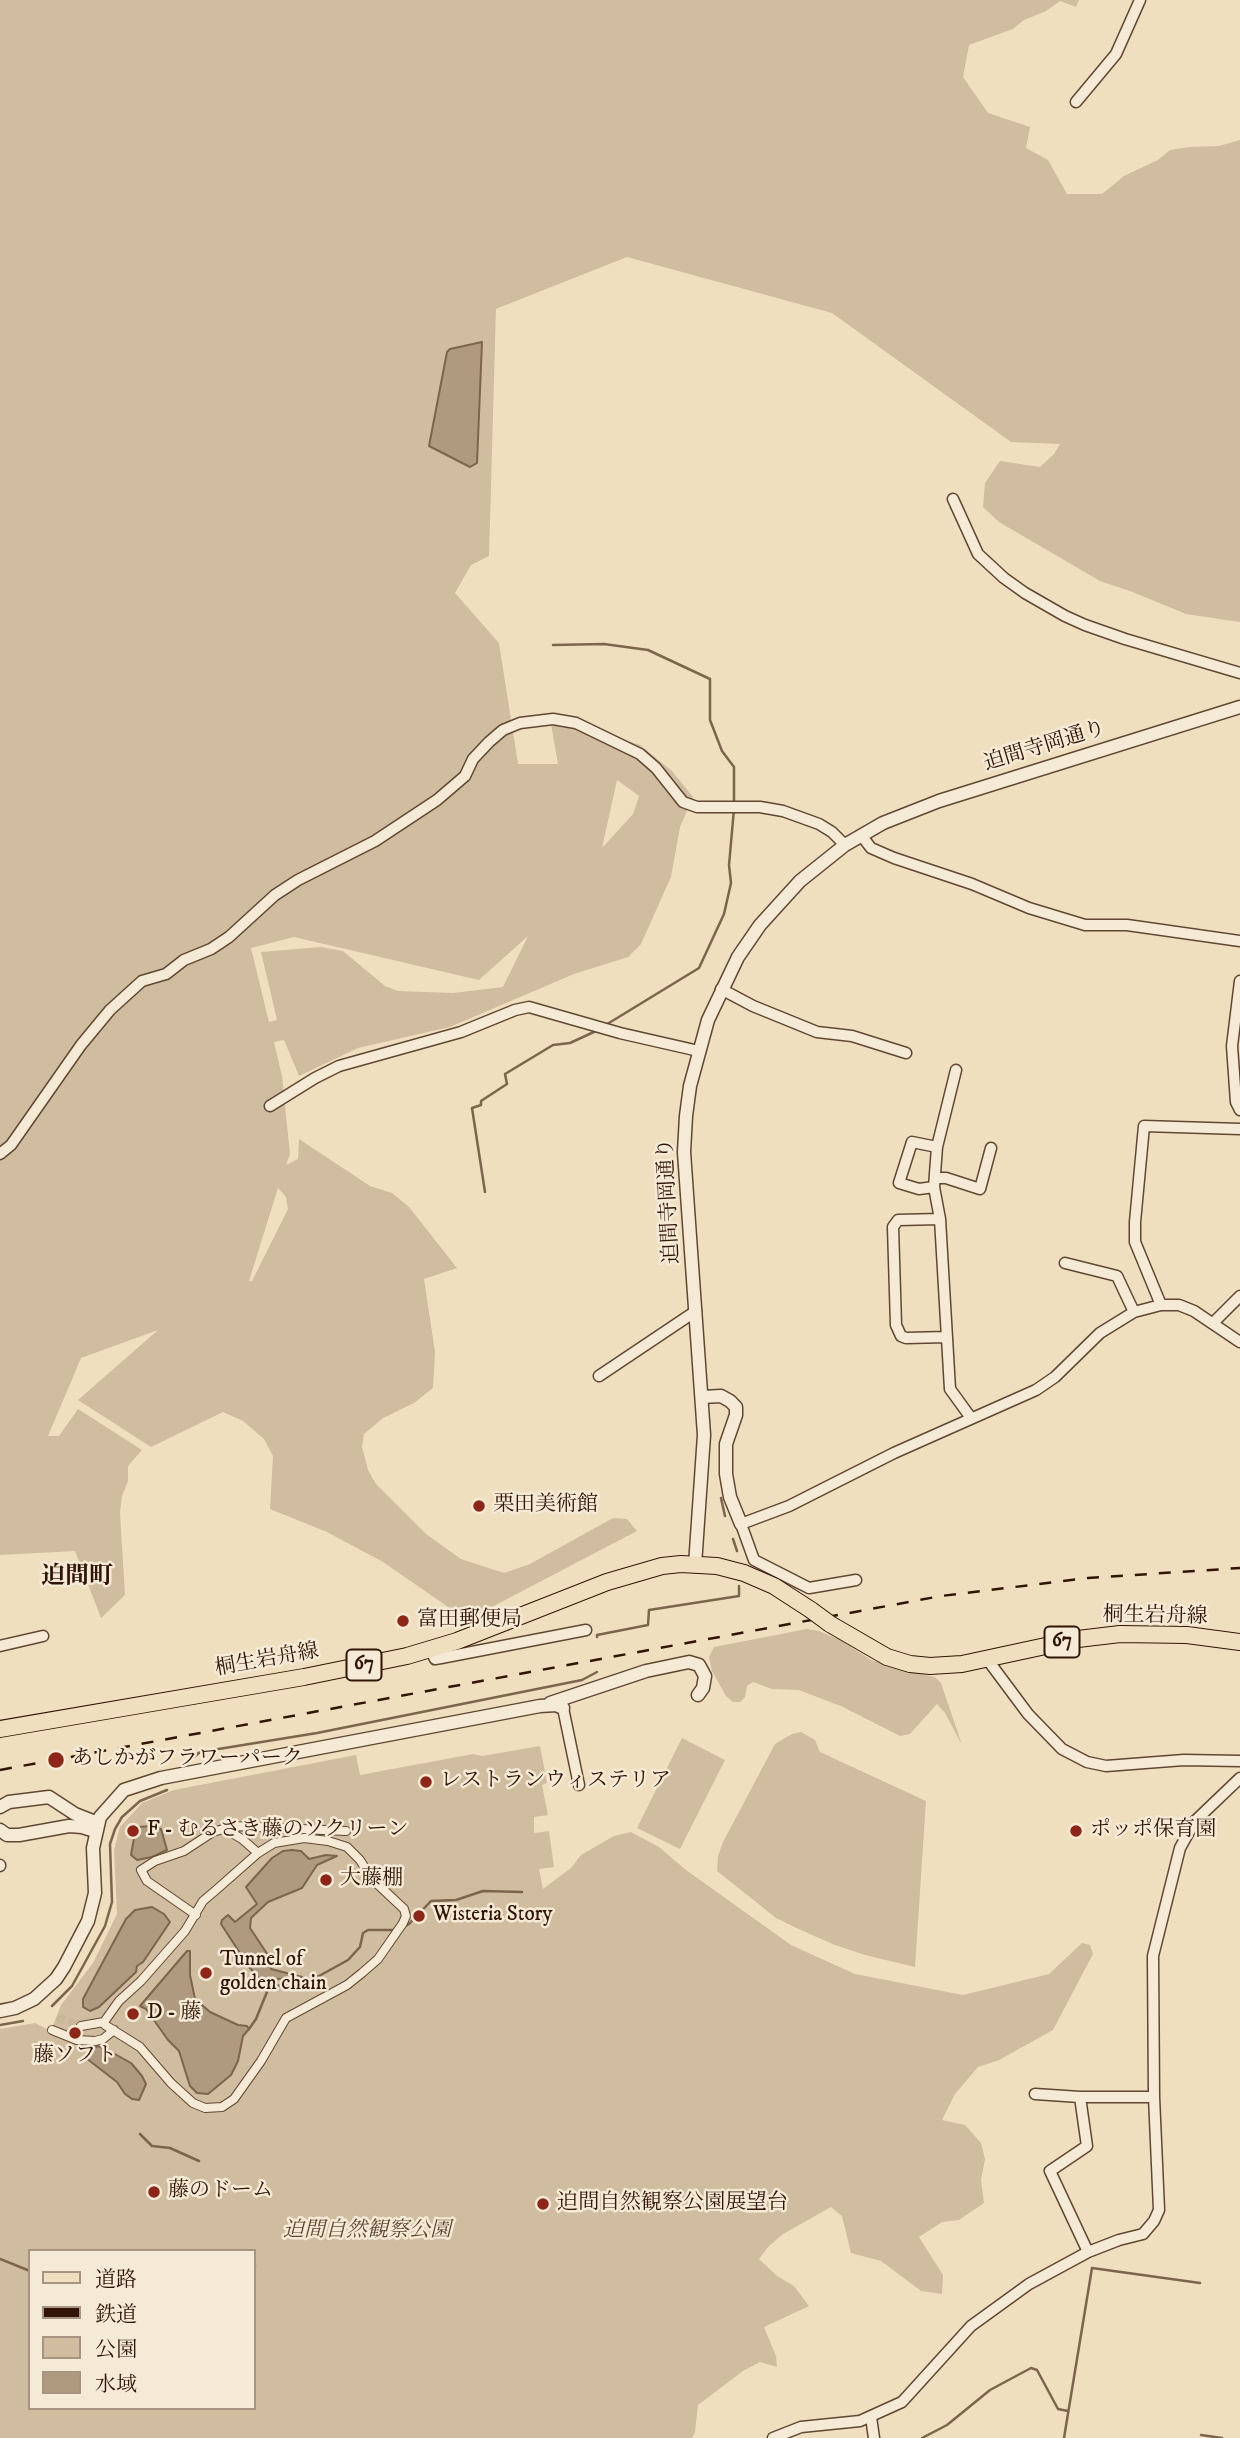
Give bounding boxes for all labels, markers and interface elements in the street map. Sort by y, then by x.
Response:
street label: 迫間寺岡通り [981,717,1109,777]
street label: 迫間寺岡通り [654,1137,686,1265]
place label: 栗田美術館 [493,1493,598,1519]
marker: 栗田美術館 [471,1498,487,1514]
district label: 迫間町 [41,1564,113,1592]
street label: 桐生岩舟線 [1102,1603,1208,1631]
place label: 富田郵便局 [417,1608,522,1634]
marker: 富田郵便局 [395,1613,411,1629]
road number: 67 [1044,1626,1080,1658]
street label: 桐生岩舟線 [213,1639,321,1683]
road number: 67 [346,1650,382,1680]
place label: あしかがフラワーパーク [72,1747,303,1773]
marker: あしかがフラワーパーク [46,1750,66,1770]
place label: レストランウィステリア [440,1769,671,1795]
marker: レストランウィステリア [418,1774,434,1790]
place label: F - むるさき藤のソクリーン [147,1818,408,1844]
place label: ポッポ保育園 [1090,1818,1216,1844]
marker: F - むるさき藤のソクリーン [125,1823,141,1839]
marker: ポッポ保育園 [1068,1823,1084,1839]
place label: 大藤棚 [340,1867,403,1893]
marker: 大藤棚 [318,1872,334,1888]
place label: Wisteria Story [433,1903,552,1929]
marker: Wisteria Story [411,1908,427,1924]
place label: Tunnel of golden chain [220,1948,327,1998]
marker: Tunnel of golden chain [198,1965,214,1981]
place label: D - 藤 [147,2001,201,2027]
marker: D - 藤 [125,2006,141,2022]
marker: 藤ソフト [67,2025,83,2041]
place label: 藤ソフト [33,2044,117,2070]
place label: 藤のドーム [168,2179,273,2205]
marker: 藤のドーム [146,2184,162,2200]
place label: 迫間自然観察公園展望台 [557,2191,788,2217]
marker: 迫間自然観察公園展望台 [535,2196,551,2212]
park label: 迫間自然観察公園 [283,2219,451,2245]
legend [28,2249,256,2410]
text: 道路 [95,2267,137,2293]
text: 鉄道 [95,2302,137,2328]
text: 公園 [95,2337,137,2363]
text: 水域 [95,2372,137,2398]

